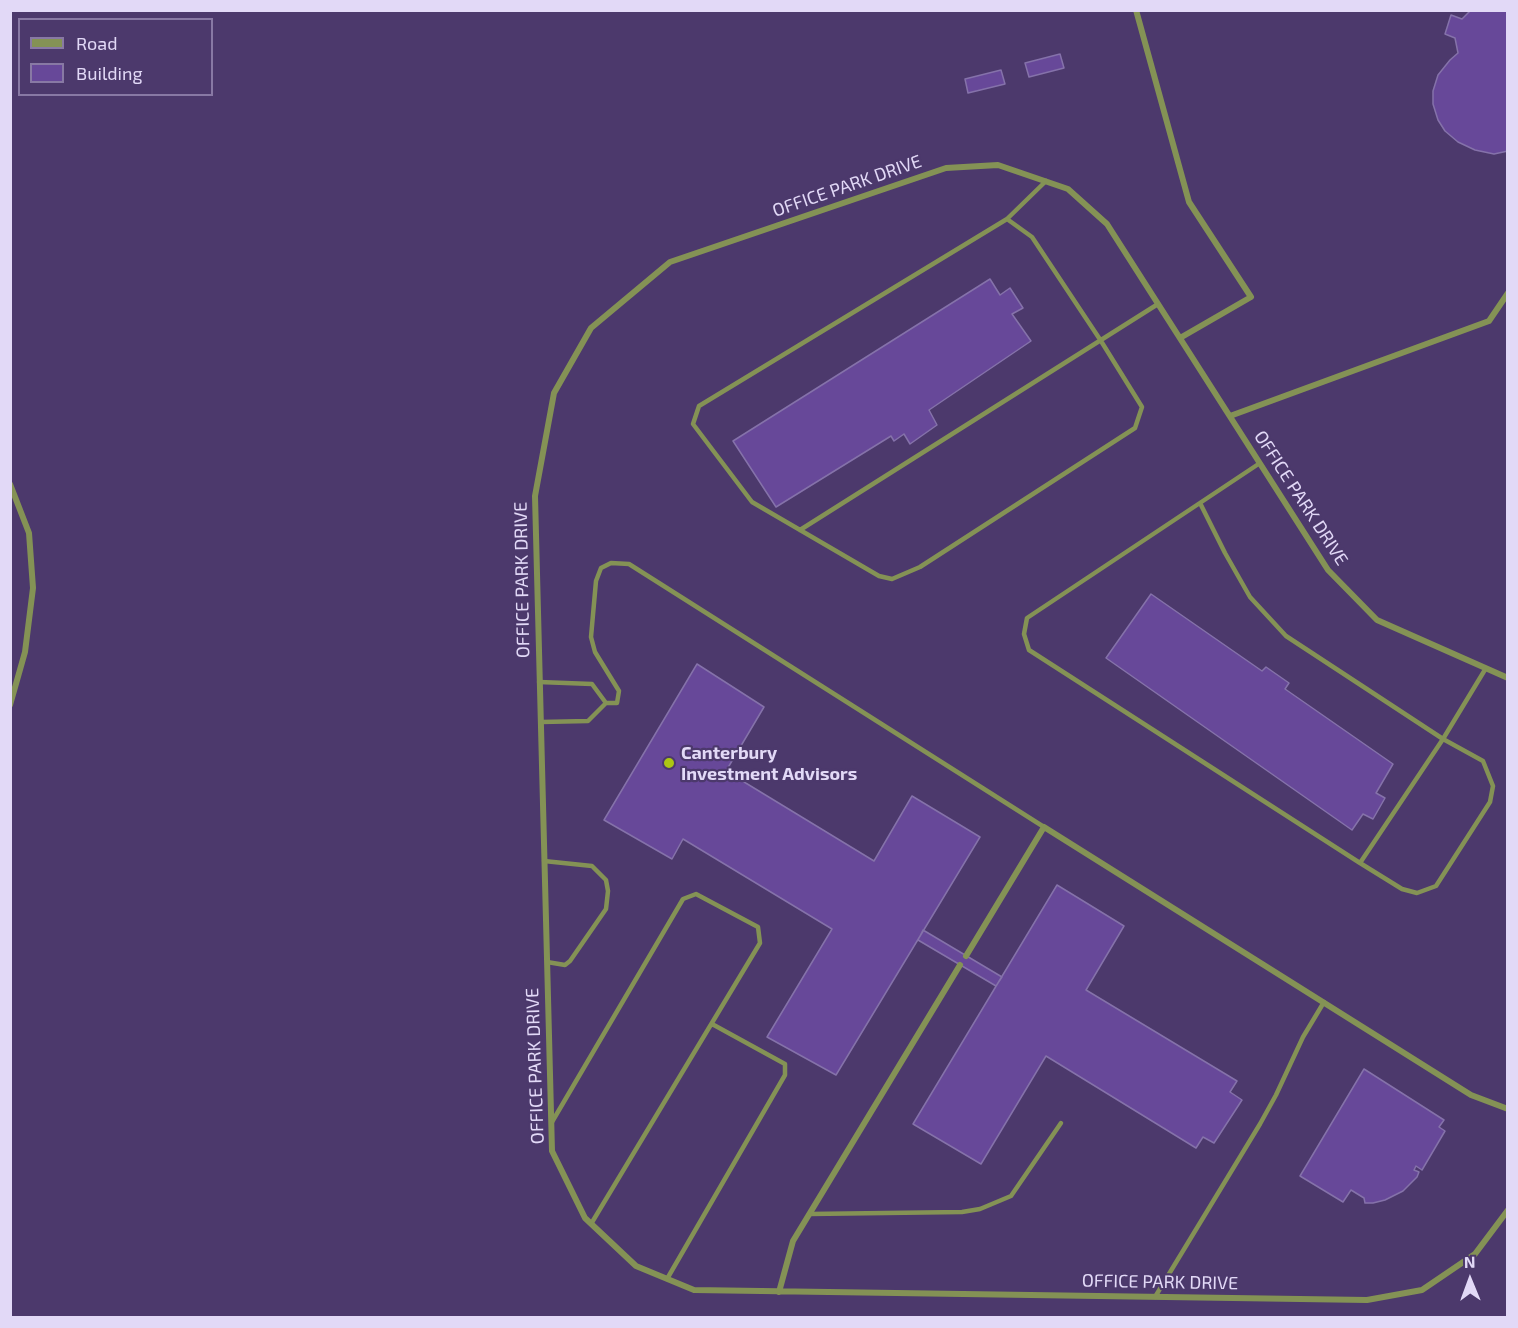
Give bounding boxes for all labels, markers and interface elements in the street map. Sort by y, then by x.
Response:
legend [18,18,213,96]
text: Road [76,32,117,54]
text: Building [76,62,143,84]
street label: OFFICE PARK DRIVE [770,150,924,222]
street label: OFFICE PARK DRIVE [1249,427,1353,569]
street label: OFFICE PARK DRIVE [510,502,534,658]
place label: Canterbury Investment Advisors [681,742,857,784]
marker: Canterbury Investment Advisors [662,756,676,770]
street label: OFFICE PARK DRIVE [521,988,549,1144]
north arrow [1440,1250,1500,1310]
text: N [1464,1252,1476,1271]
street label: OFFICE PARK DRIVE [1082,1270,1238,1294]

